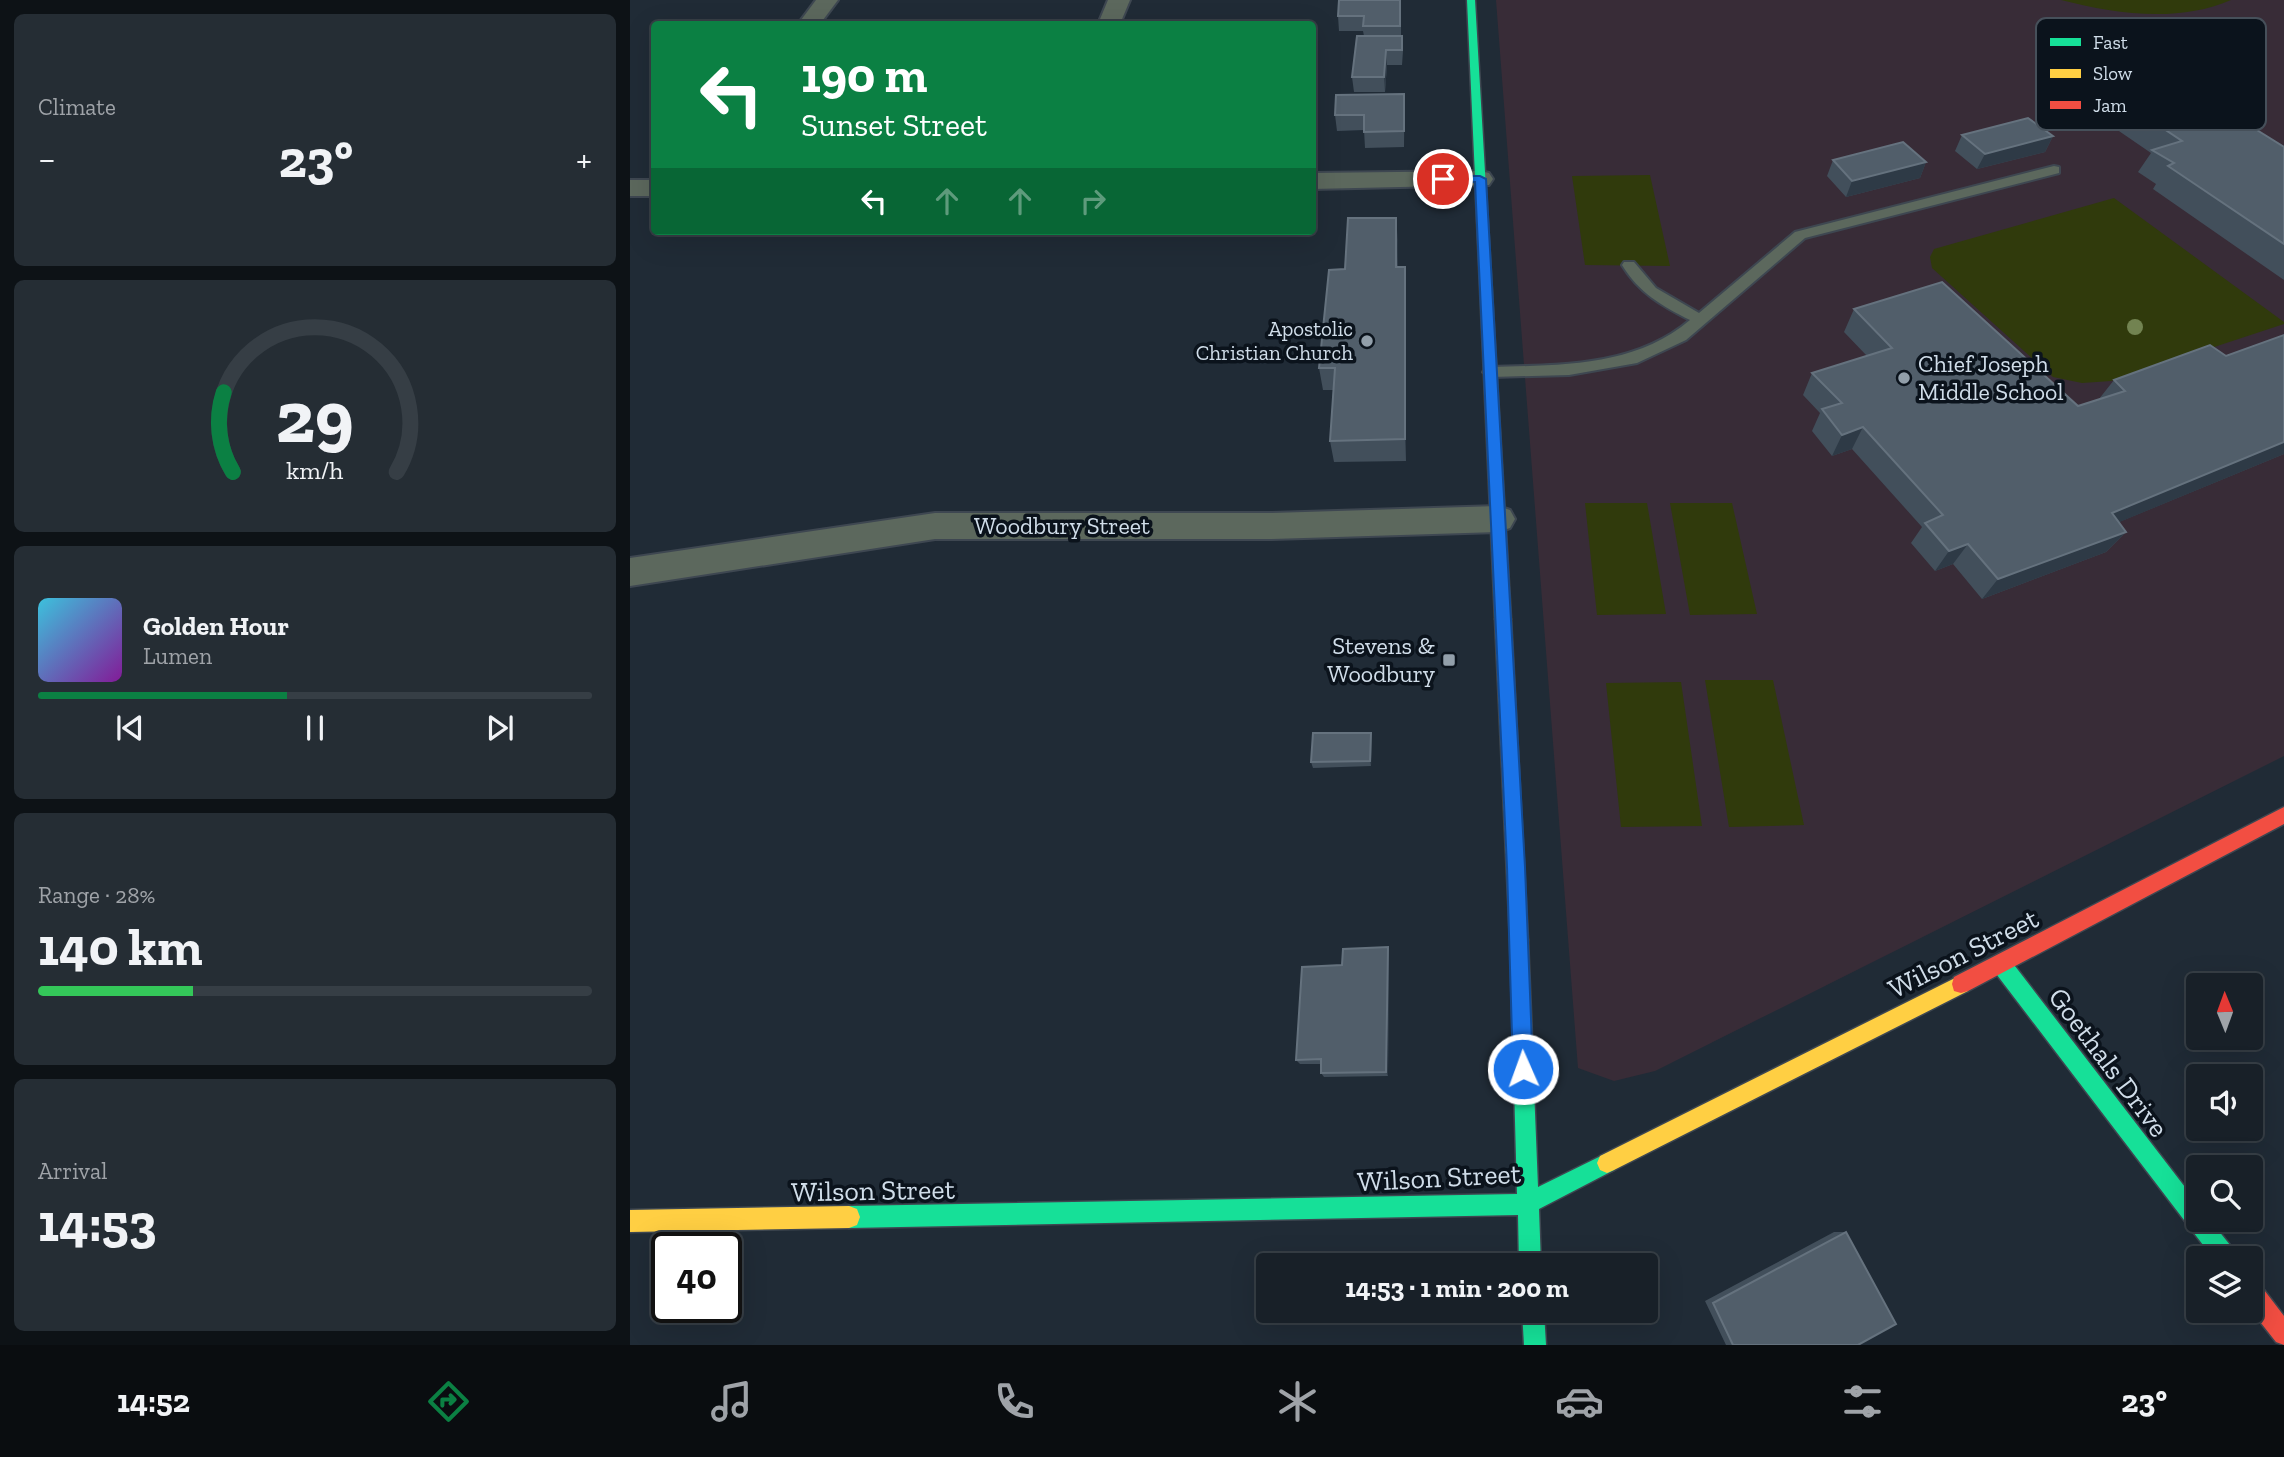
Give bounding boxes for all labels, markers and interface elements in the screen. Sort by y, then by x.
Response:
legend [2036,18,2266,130]
text: Fast [2093,31,2128,54]
text: 190 m [801,46,927,105]
icon: left [686,49,777,140]
text: Slow [2093,62,2133,85]
text: Climate [38,93,116,121]
text: Jam [2093,94,2127,117]
text: Sunset Street [801,106,987,144]
text: 23° [279,128,353,190]
text: − [38,136,56,182]
text: + [576,136,592,182]
pin [1413,149,1473,209]
icon: arrive [1424,160,1462,198]
icon: left [855,182,893,220]
icon: ahead [928,182,966,220]
icon: ahead [1001,182,1039,220]
icon: right [1074,182,1112,220]
place label: Apostolic Christian Church [1196,316,1353,365]
marker: Apostolic Christian Church [1359,333,1375,349]
place label: Chief Joseph Middle School [1918,349,2064,406]
marker: Chief Joseph Middle School [1896,370,1912,386]
text: 29 [276,374,354,462]
text: km/h [286,455,344,485]
street label: Woodbury Street [974,511,1150,540]
text: Golden Hour [143,610,289,642]
place label: Stevens & Woodbury [1327,631,1436,688]
text: Lumen [143,642,212,670]
marker: Stevens & Woodbury [1441,652,1457,668]
icon: previous [111,709,149,747]
icon: pause [296,709,334,747]
icon: next [481,709,519,747]
text: Range · 28% [38,881,155,909]
street label: Wilson Street [1883,901,2044,1005]
text: 140 km [38,916,203,978]
north arrow [2186,973,2263,1050]
map controls [2186,973,2263,1323]
street label: Goethals Drive [2042,981,2175,1143]
position arrow [1486,1032,1560,1106]
button: sound [2186,1064,2263,1141]
button: search [2186,1155,2263,1232]
text: Arrival [38,1157,107,1185]
street label: Wilson Street [1356,1157,1522,1198]
street label: Wilson Street [791,1173,956,1208]
text: 14:53 [38,1192,156,1254]
speed limit sign: 40 [651,1232,742,1323]
button: layers [2186,1246,2263,1323]
text: 14:53 · 1 min · 200 m [1345,1272,1569,1304]
icon: directions [424,1377,473,1426]
icon: music [707,1377,756,1426]
icon: phone [990,1377,1039,1426]
icon: climate [1273,1377,1322,1426]
icon: car [1555,1377,1604,1426]
icon: filters [1838,1377,1887,1426]
text: 14:52 [117,1382,190,1420]
text: 23° [2121,1382,2167,1420]

